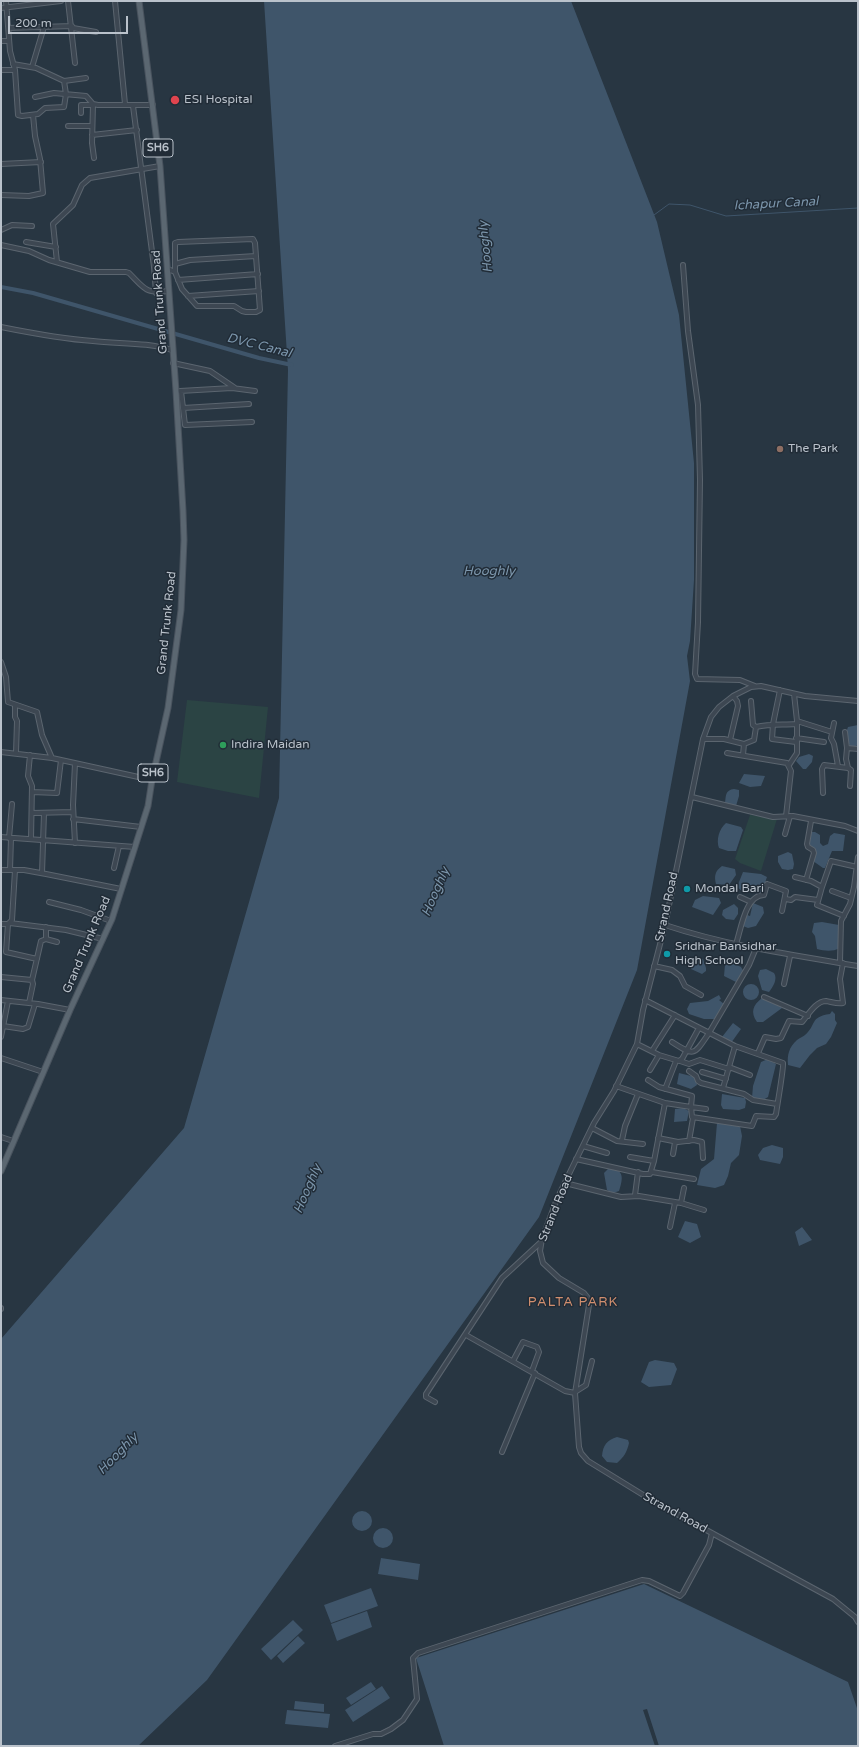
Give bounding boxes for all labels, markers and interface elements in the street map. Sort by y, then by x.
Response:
scale bar [10,8,130,34]
text: 200 m [15,16,52,30]
place label: ESI Hospital [184,93,252,107]
marker: ESI Hospital [169,94,181,106]
road number: SH6 [143,139,173,157]
water label: Ichapur Canal [733,194,819,214]
water label: Hooghly [476,220,496,274]
street label: Grand Trunk Road [149,250,171,354]
water label: DVC Canal [225,330,293,362]
place label: The Park [788,442,838,456]
marker: The Park [775,444,785,454]
water label: Hooghly [463,564,515,580]
street label: Grand Trunk Road [154,571,180,675]
place label: Indira Maidan [231,738,310,752]
marker: Indira Maidan [218,740,228,750]
road number: SH6 [138,764,168,782]
water label: Hooghly [419,865,453,919]
street label: Strand Road [653,871,681,943]
place label: Mondal Bari [695,882,764,896]
marker: Mondal Bari [682,884,692,894]
street label: Grand Trunk Road [60,894,114,996]
place label: Sridhar Bansidhar High School [675,940,777,968]
marker: Sridhar Bansidhar High School [662,949,672,959]
water label: Hooghly [291,1162,325,1216]
street label: Strand Road [536,1172,576,1244]
district label: PALTA PARK [528,1295,618,1311]
water label: Hooghly [94,1430,142,1478]
street label: Strand Road [640,1489,710,1537]

